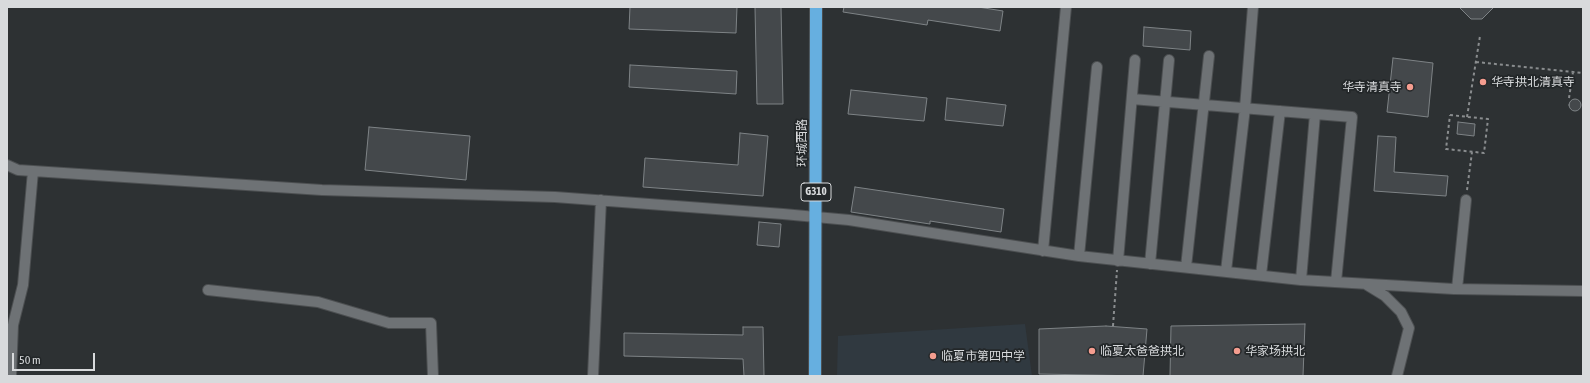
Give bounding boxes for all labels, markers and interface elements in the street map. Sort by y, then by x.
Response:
place label: 华寺拱北清真寺 [1491,75,1575,89]
marker: 华寺拱北清真寺 [1478,77,1488,87]
place label: 华寺清真寺 [1342,80,1402,94]
marker: 华寺清真寺 [1405,82,1415,92]
street label: 环城西路 [795,119,809,167]
road number: G310 [801,183,831,201]
place label: 临夏太爸爸拱北 [1100,344,1184,358]
place label: 华家场拱北 [1245,344,1305,358]
scale bar [14,345,97,371]
marker: 临夏太爸爸拱北 [1087,346,1097,356]
marker: 华家场拱北 [1232,346,1242,356]
place label: 临夏市第四中学 [941,349,1025,363]
marker: 临夏市第四中学 [928,351,938,361]
text: 50 m [19,353,41,367]

